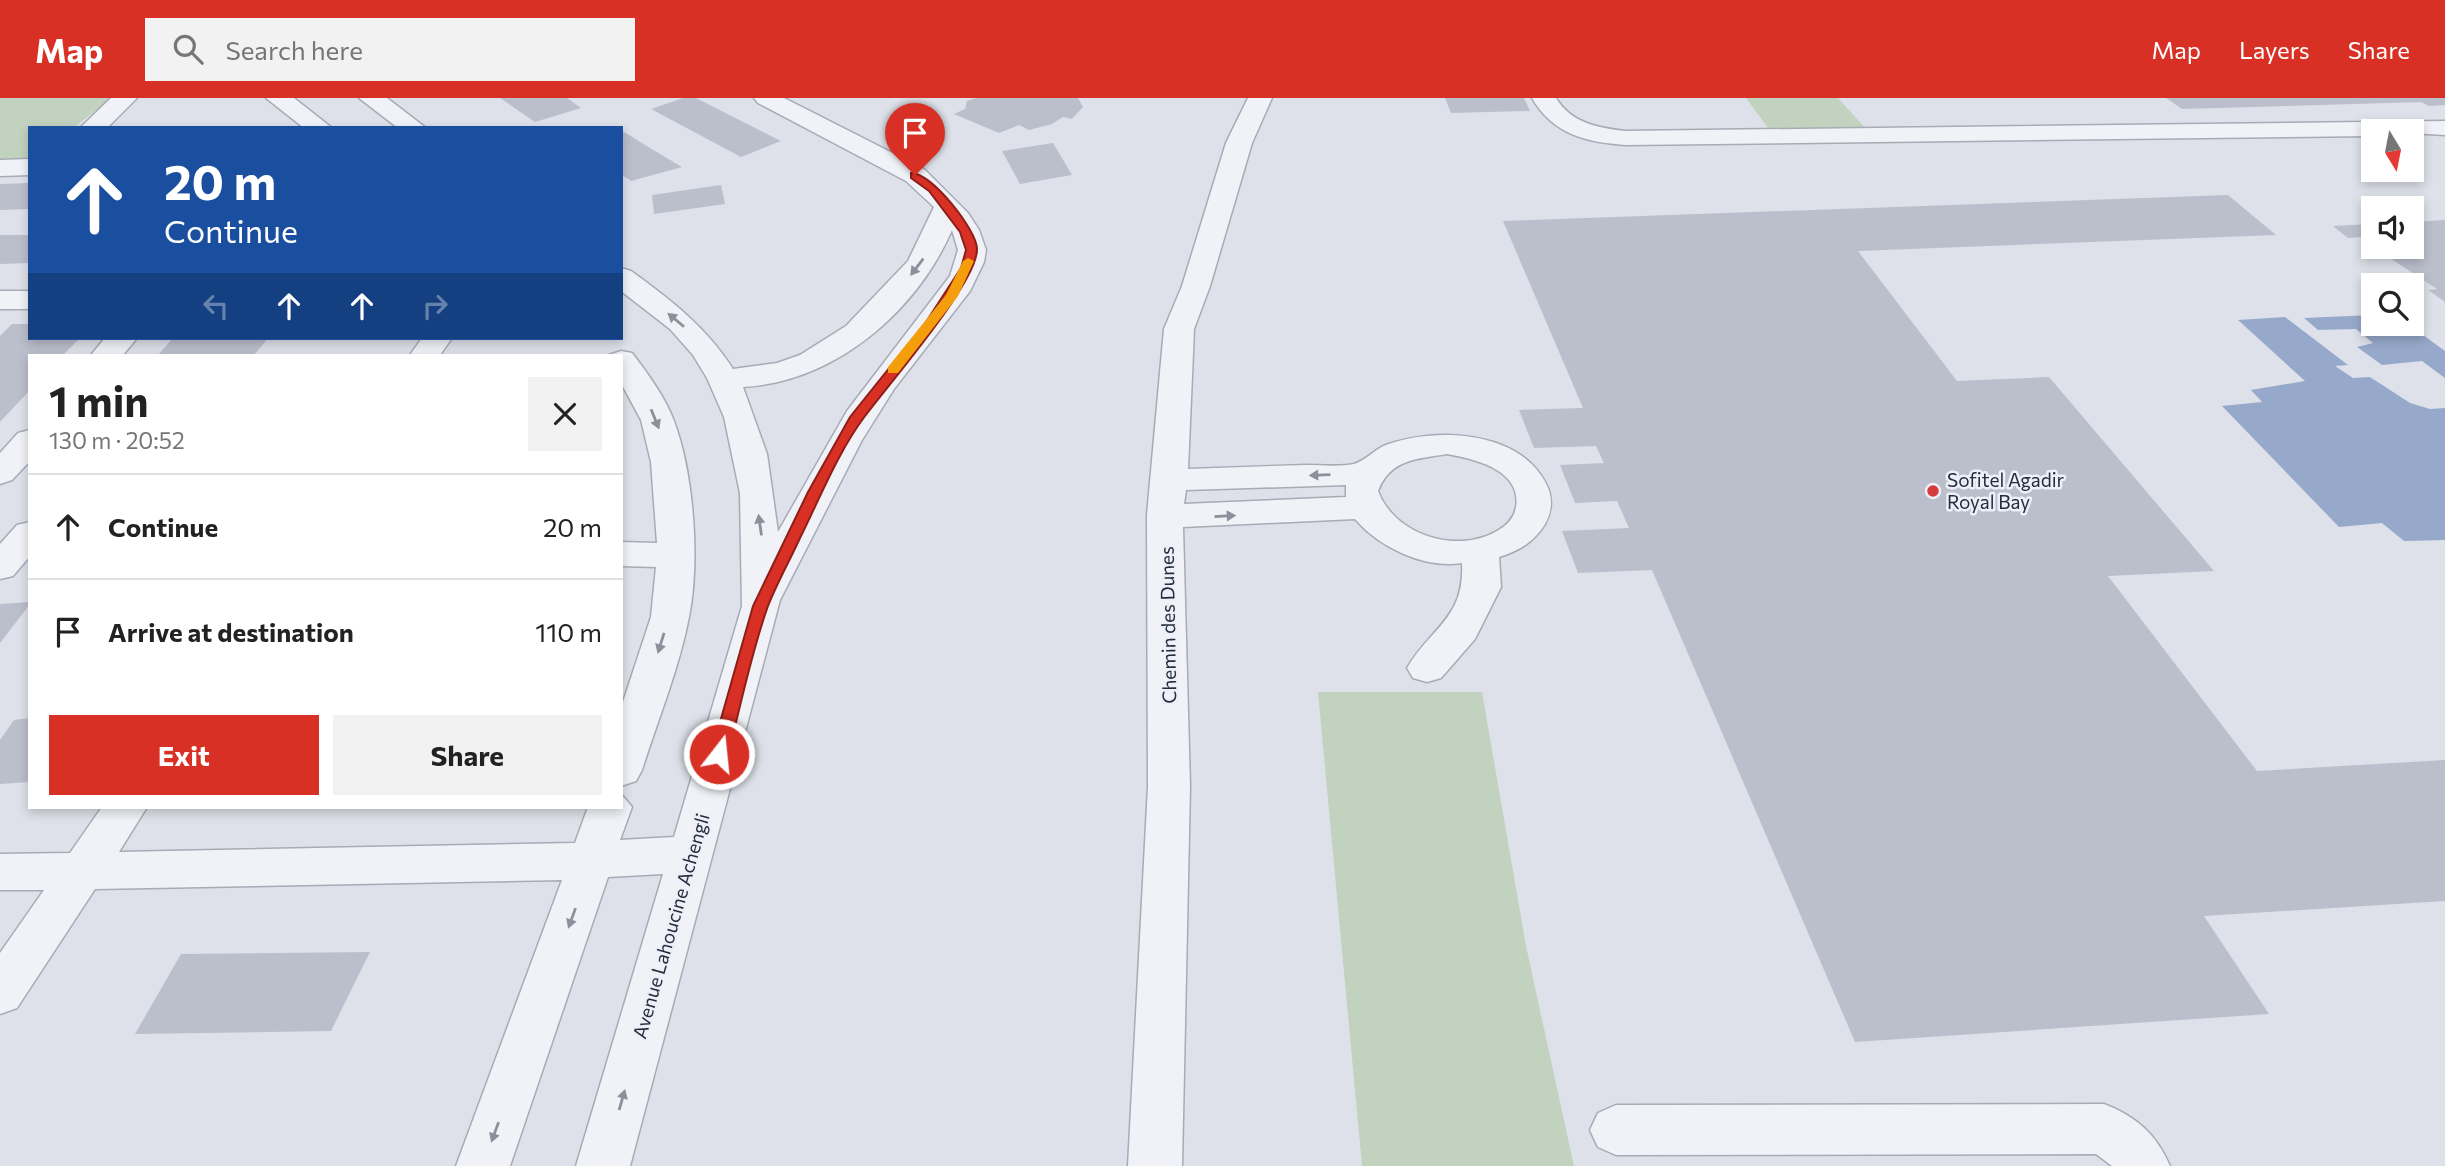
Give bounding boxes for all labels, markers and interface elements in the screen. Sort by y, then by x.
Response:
search box [145,18,635,81]
text: Map [35,29,103,70]
icon: search [169,30,207,68]
text: Search here [225,34,363,65]
text: Map [2152,35,2201,64]
text: Layers [2239,35,2310,64]
text: Share [2348,35,2410,64]
pin [885,103,945,175]
icon: arrive [896,114,934,152]
north arrow [2361,119,2424,182]
map controls [2361,119,2424,336]
text: 20 m [164,150,276,210]
icon: ahead [49,154,140,245]
button: sound [2361,196,2424,259]
text: Continue [164,210,298,250]
one-way arrow [910,258,924,276]
button: search [2361,273,2424,336]
icon: left [197,287,235,325]
icon: ahead [270,287,308,325]
icon: ahead [343,287,381,325]
icon: right [416,287,454,325]
one-way arrow [667,312,685,328]
text: 1 min [49,374,149,426]
button: close [528,377,602,451]
one-way arrow [650,408,661,429]
text: 130 m · 20:52 [49,426,185,454]
place label: Sofitel Agadir Royal Bay [1947,468,2065,513]
one-way arrow [1308,470,1330,481]
marker: Sofitel Agadir Royal Bay [1925,483,1941,499]
icon: ahead [49,508,87,546]
one-way arrow [1214,510,1236,521]
text: Continue [108,511,218,542]
text: 20 m [543,511,602,542]
one-way arrow [755,514,766,536]
street label: Chemin des Dunes [1155,546,1180,704]
icon: arrive [49,613,87,651]
text: Arrive at destination [108,616,354,647]
text: 110 m [535,616,602,647]
one-way arrow [656,632,666,653]
button: Exit [49,715,319,795]
button: Share [333,715,602,795]
position arrow [682,717,756,791]
street label: Avenue Lahoucine Achengli [627,811,714,1041]
one-way arrow [566,907,577,928]
one-way arrow [617,1090,627,1111]
one-way arrow [489,1121,500,1142]

